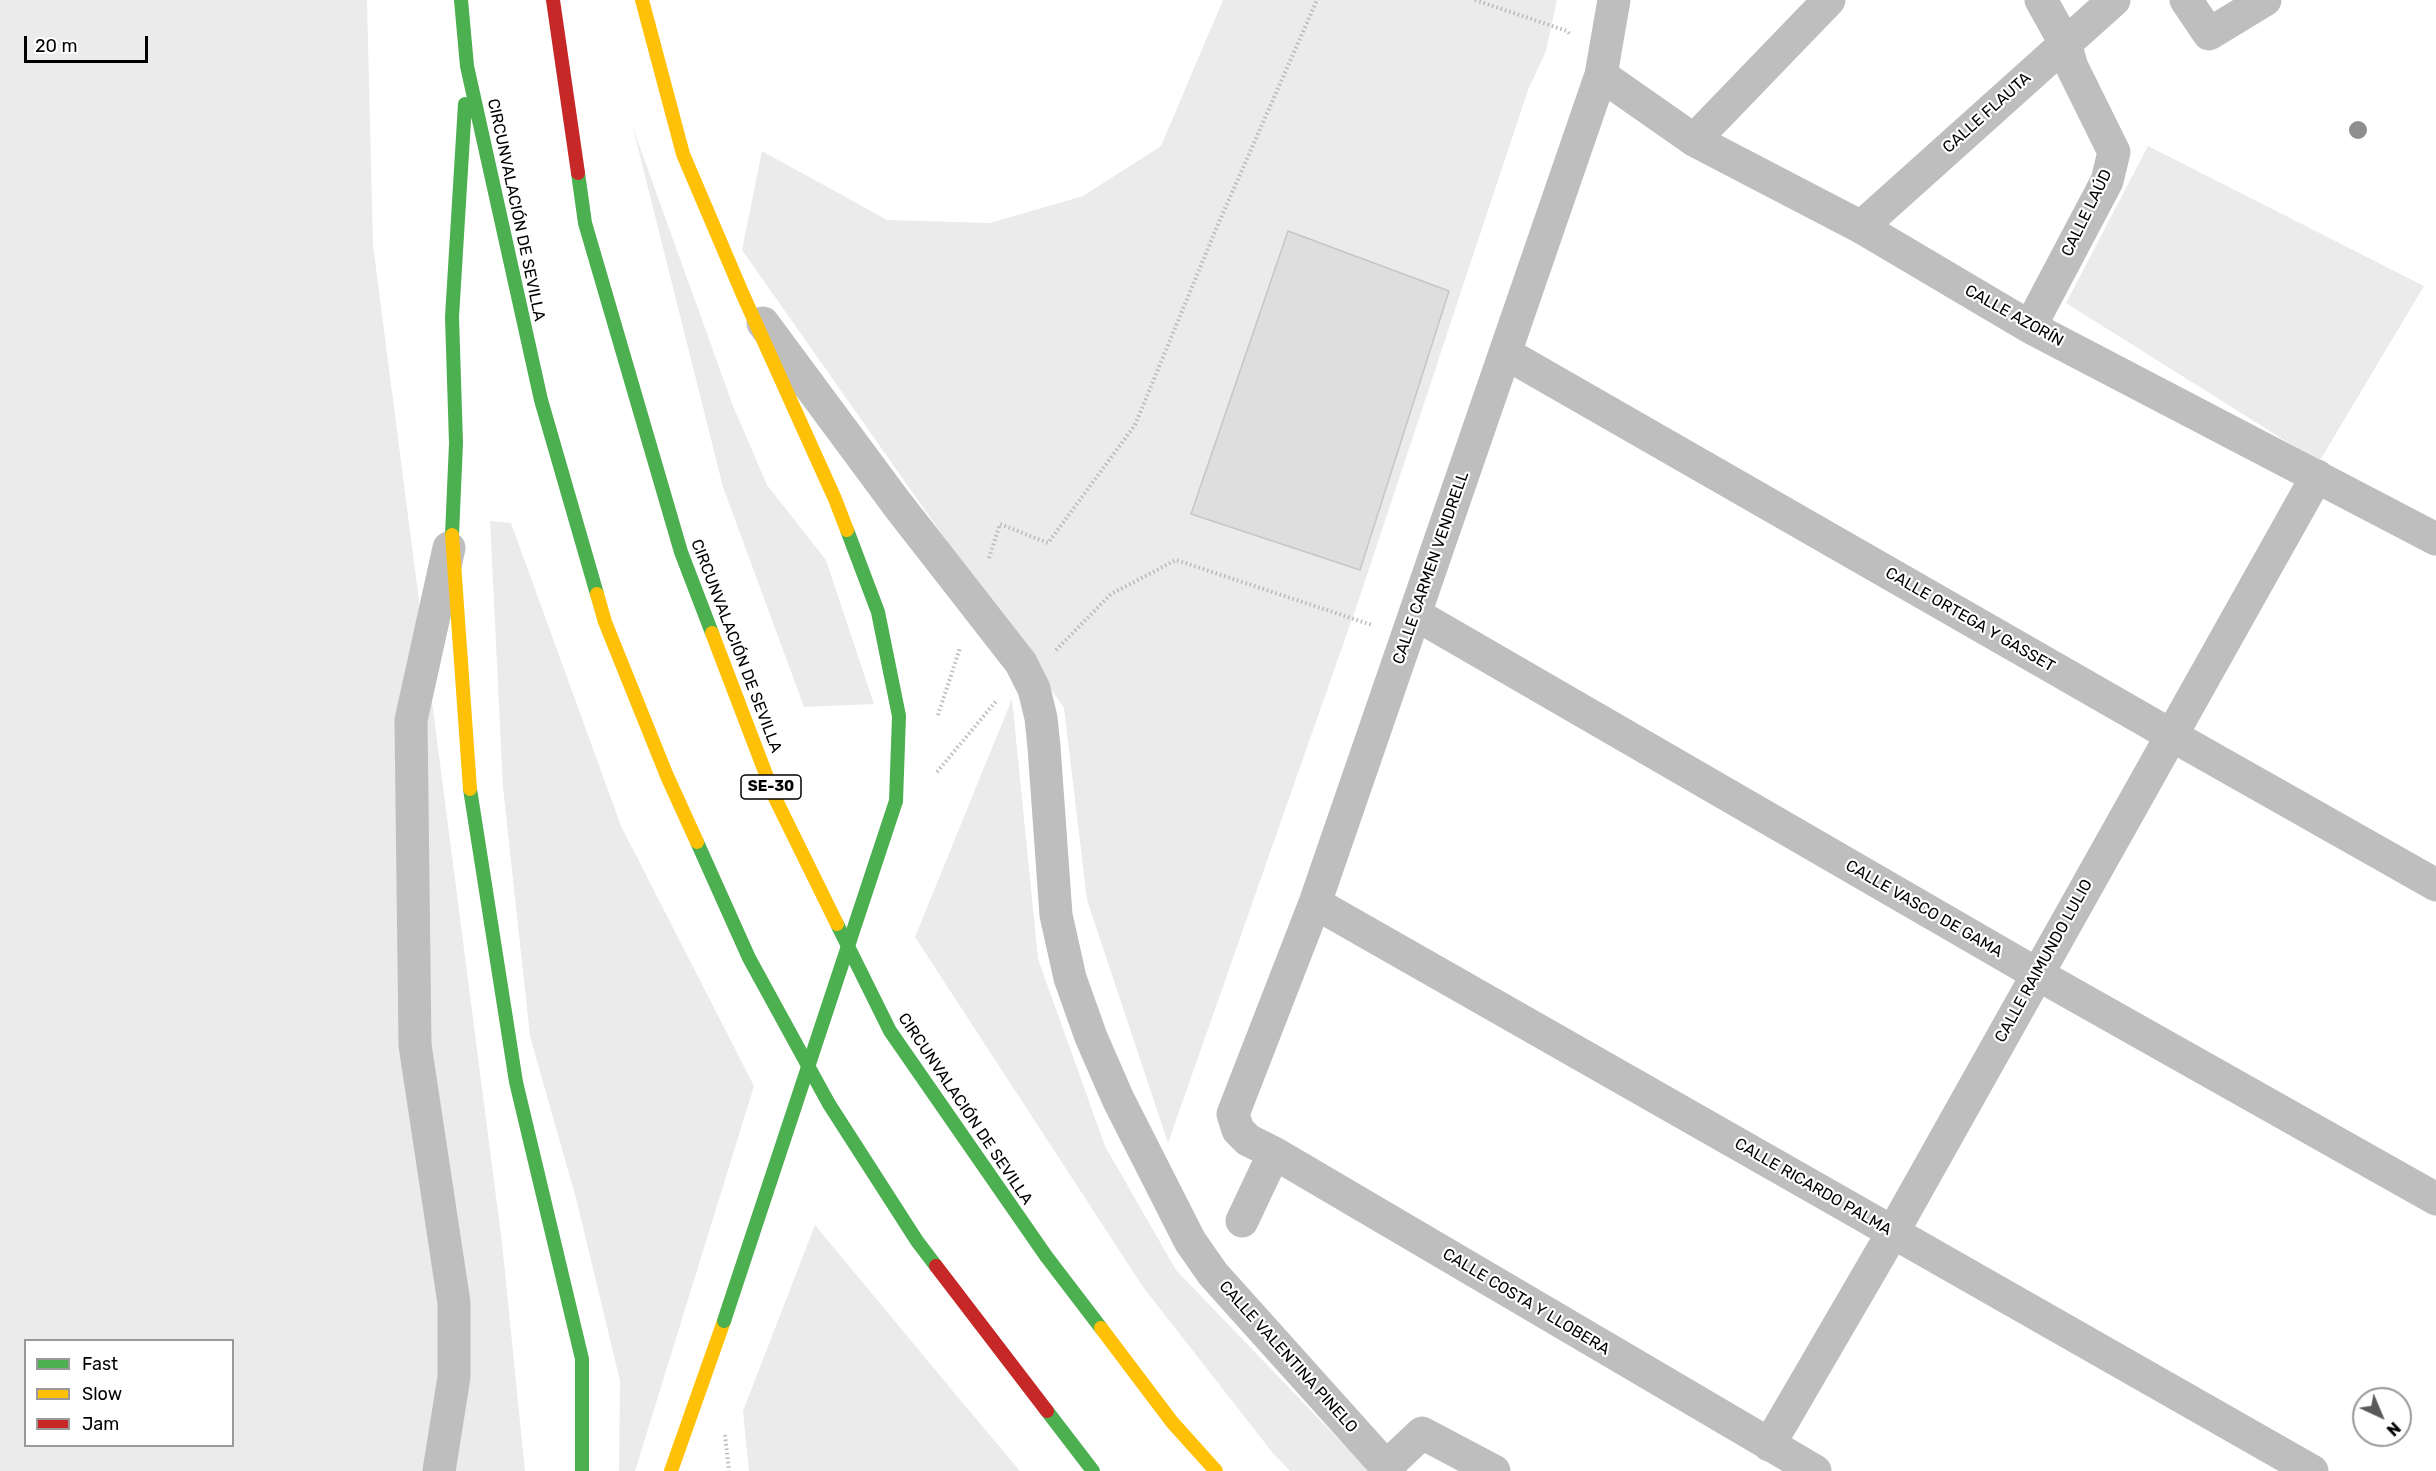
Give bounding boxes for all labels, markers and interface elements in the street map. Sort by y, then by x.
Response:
scale bar [27,24,152,62]
text: 20 m [35,35,77,57]
street label: CALLE FLAUTA [1939,68,2035,158]
street label: CIRCUNVALACIÓN DE SEVILLA [483,97,549,323]
street label: CALLE LAÚD [2058,166,2116,260]
street label: CALLE AZORÍN [1961,281,2067,351]
street label: CALLE CARMEN VENDRELL [1389,469,1473,667]
street label: CIRCUNVALACIÓN DE SEVILLA [686,537,786,755]
street label: CALLE ORTEGA Y GASSET [1882,564,2058,676]
road number: SE-30 [741,775,801,799]
street label: CALLE VASCO DE GAMA [1842,856,2006,962]
street label: CALLE RAIMUNDO LULIO [1991,876,2097,1046]
street label: CIRCUNVALACIÓN DE SEVILLA [894,1010,1036,1208]
street label: CALLE RICARDO PALMA [1731,1134,1895,1240]
street label: CALLE COSTA Y LLOBERA [1439,1244,1613,1360]
street label: CALLE VALENTINA PINELO [1215,1277,1361,1437]
legend [24,1339,234,1447]
text: Fast [82,1353,118,1375]
text: Slow [82,1383,122,1405]
north arrow [2352,1387,2412,1447]
text: Jam [82,1413,119,1435]
text: N [2383,1418,2404,1440]

